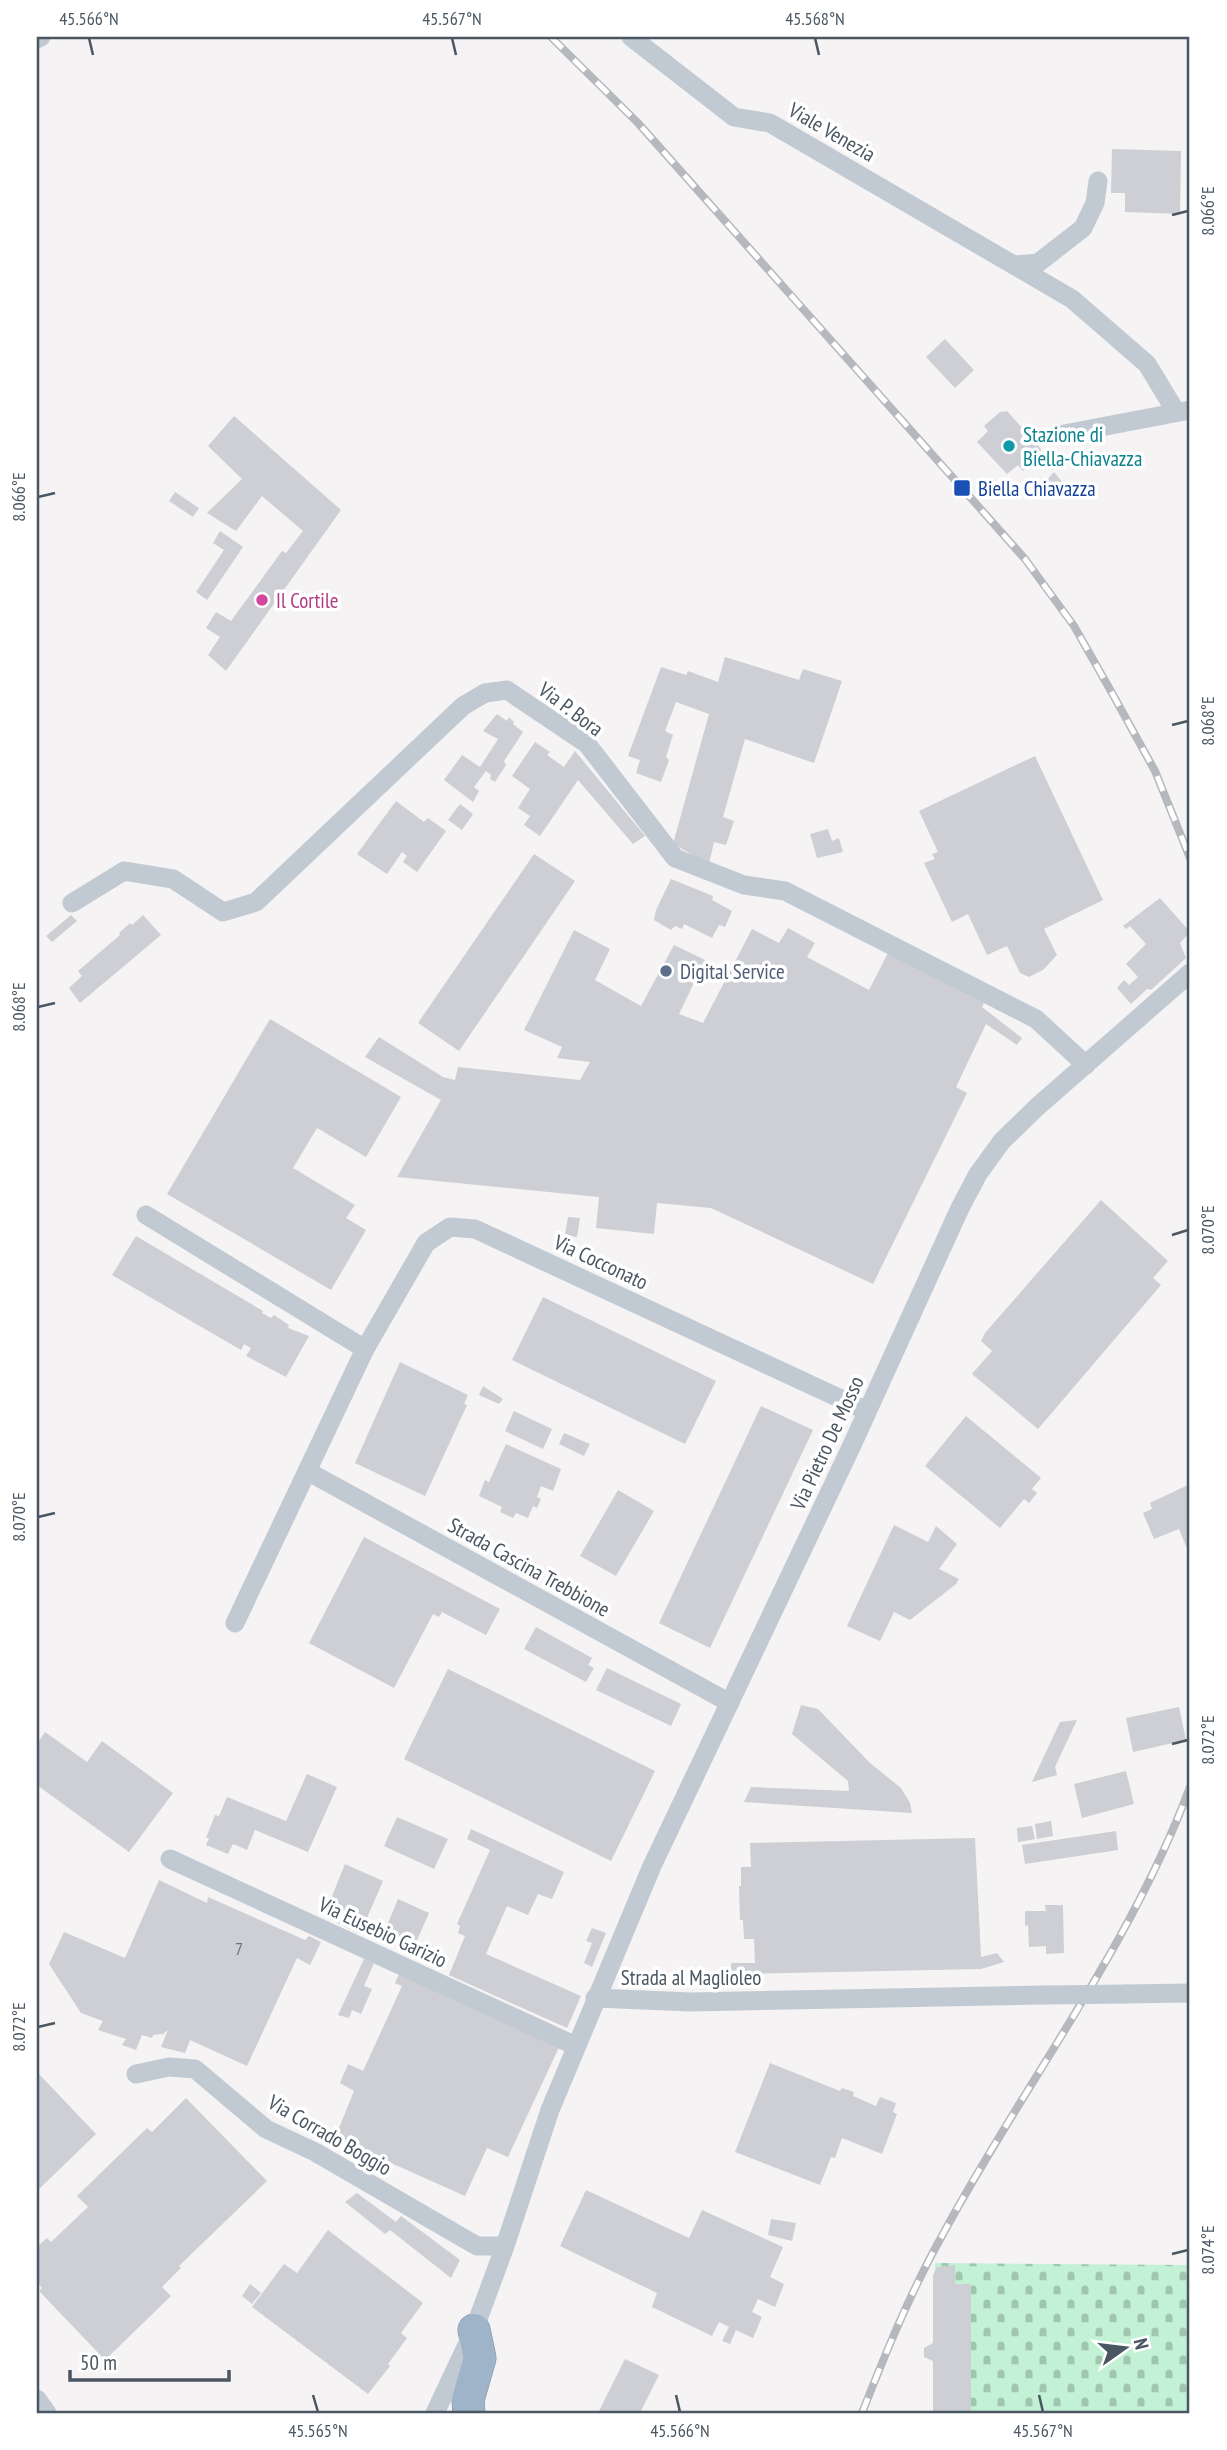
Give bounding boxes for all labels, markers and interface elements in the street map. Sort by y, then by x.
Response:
text: 45.566°N [59,7,119,30]
text: 45.567°N [422,7,482,30]
text: 45.568°N [785,7,845,30]
street label: Viale Venezia [783,96,880,168]
text: 8.066°E [1196,186,1219,236]
place label: Stazione di Biella-Chiavazza [1023,421,1142,472]
marker: Stazione di Biella-Chiavazza [1001,438,1017,454]
text: 8.066°E [7,472,30,522]
place label: Biella Chiavazza [978,475,1096,502]
marker: Biella Chiavazza [952,478,972,498]
place label: Il Cortile [276,587,339,614]
marker: Il Cortile [254,592,270,608]
street label: Via P. Bora [532,675,609,742]
text: 8.068°E [1196,696,1219,746]
place label: Digital Service [680,958,785,985]
marker: Digital Service [658,963,674,979]
text: 8.068°E [7,982,30,1032]
text: 8.070°E [1196,1205,1219,1255]
street label: Via Cocconato [549,1228,652,1296]
street label: Via Pietro De Mosso [784,1372,870,1515]
text: 8.070°E [7,1492,30,1542]
street label: Strada Cascina Trebbione [443,1511,615,1623]
text: 8.072°E [1196,1715,1219,1765]
street label: Via Eusebio Garizio [314,1890,451,1973]
house number: 7 [235,1937,243,1960]
street label: Strada al Maglioleo [621,1964,761,1991]
text: 8.072°E [7,2002,30,2052]
street label: Via Corrado Boggio [262,2088,397,2181]
text: 8.074°E [1196,2225,1219,2275]
north arrow [1090,2314,1160,2384]
text: N [1129,2336,1154,2352]
scale bar [70,2338,229,2382]
text: 50 m [80,2349,117,2376]
text: 45.565°N [288,2419,348,2442]
text: 45.566°N [650,2419,710,2442]
text: 45.567°N [1013,2419,1073,2442]

